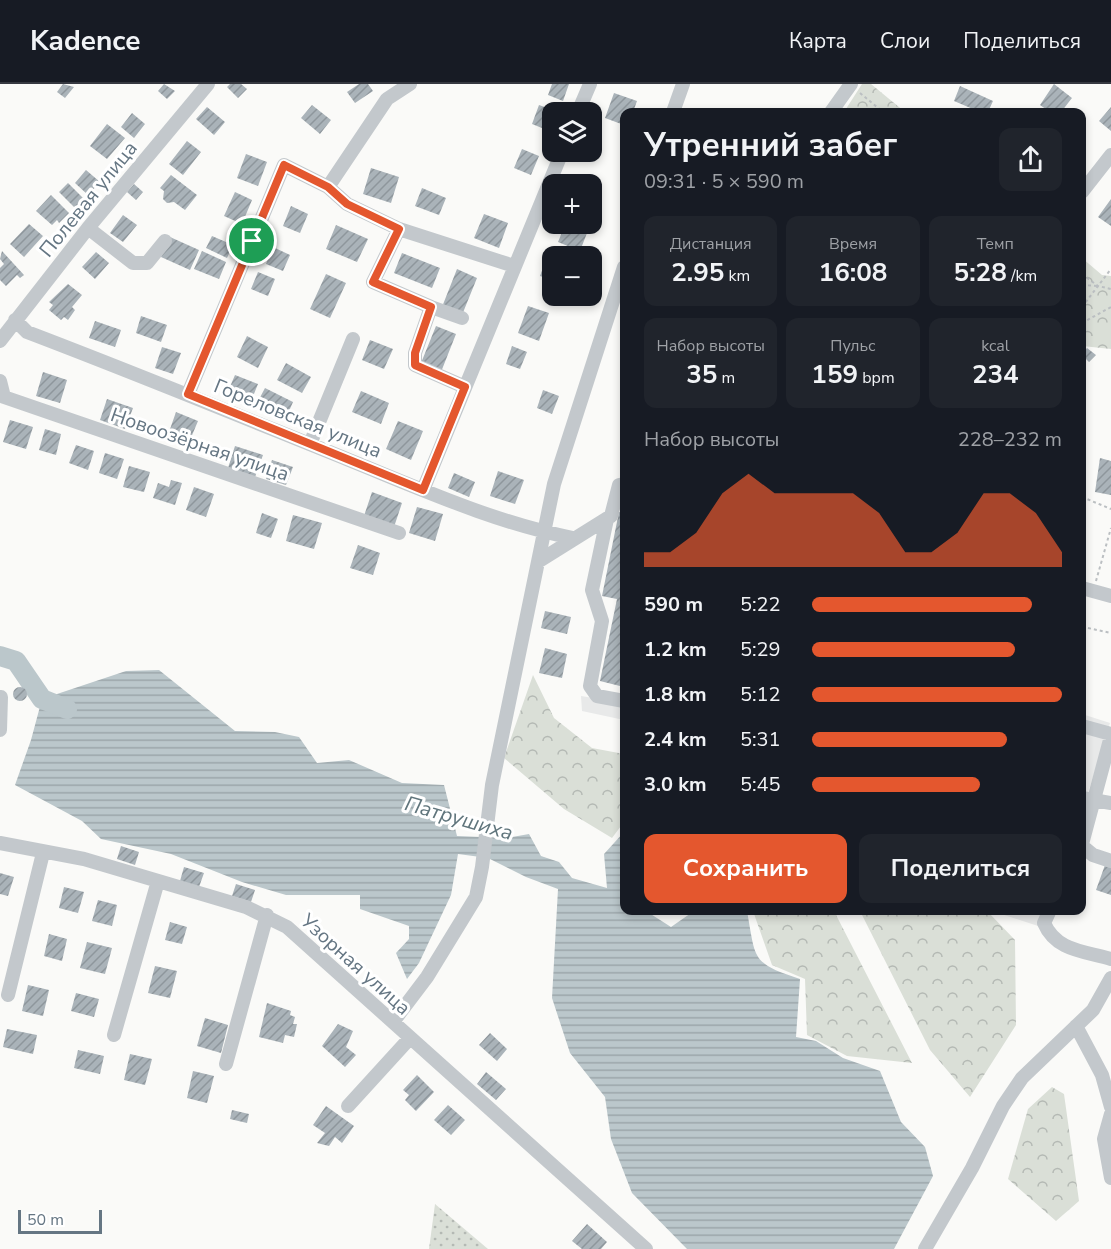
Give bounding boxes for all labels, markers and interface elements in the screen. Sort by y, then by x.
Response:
text: Kadence [30,22,140,60]
text: Карта [789,27,847,55]
text: Слои [880,27,930,55]
text: Поделиться [963,27,1081,55]
map controls [542,102,602,306]
button: layers [542,102,602,162]
text: Утренний забег [644,123,897,168]
button: share [999,128,1062,191]
street label: Полевая улица [33,136,144,263]
text: 09:31 · 5 × 590 m [644,168,804,195]
button: + [542,174,602,234]
pin [226,215,277,266]
icon: arrive [235,224,268,257]
text: Дистанция [670,233,752,255]
text: Время [829,233,877,255]
text: Темп [977,233,1014,255]
button: − [542,246,602,306]
text: 2.95 [671,255,724,290]
text: 16:08 [819,255,887,290]
text: 5:28 [954,255,1007,290]
text: km [724,265,750,287]
text: /km [1007,265,1037,287]
text: Набор высоты [656,335,765,357]
text: Пульс [830,335,876,357]
text: kcal [981,335,1010,357]
text: 35 [686,357,717,392]
text: 159 [811,357,858,392]
text: 234 [972,357,1019,392]
text: m [717,367,735,389]
text: bpm [858,367,895,389]
street label: Гореловская улица [210,372,386,464]
street label: Новоозёрная улица [107,401,293,488]
text: Набор высоты [644,426,779,453]
text: 228–232 m [958,426,1062,453]
text: 590 m [644,591,703,618]
text: 5:22 [740,591,781,618]
text: 1.2 km [644,636,707,663]
text: 5:29 [740,636,781,663]
text: 1.8 km [644,681,707,708]
text: 5:12 [740,681,781,708]
text: 2.4 km [644,726,707,753]
text: 5:31 [740,726,781,753]
text: 3.0 km [644,771,707,798]
text: 5:45 [740,771,781,798]
water label: Патрушиха [402,789,516,847]
button: Сохранить [644,834,847,903]
button: Поделиться [859,834,1062,903]
street label: Узорная улица [294,907,417,1021]
scale bar [18,1207,102,1234]
text: 50 m [27,1209,64,1231]

